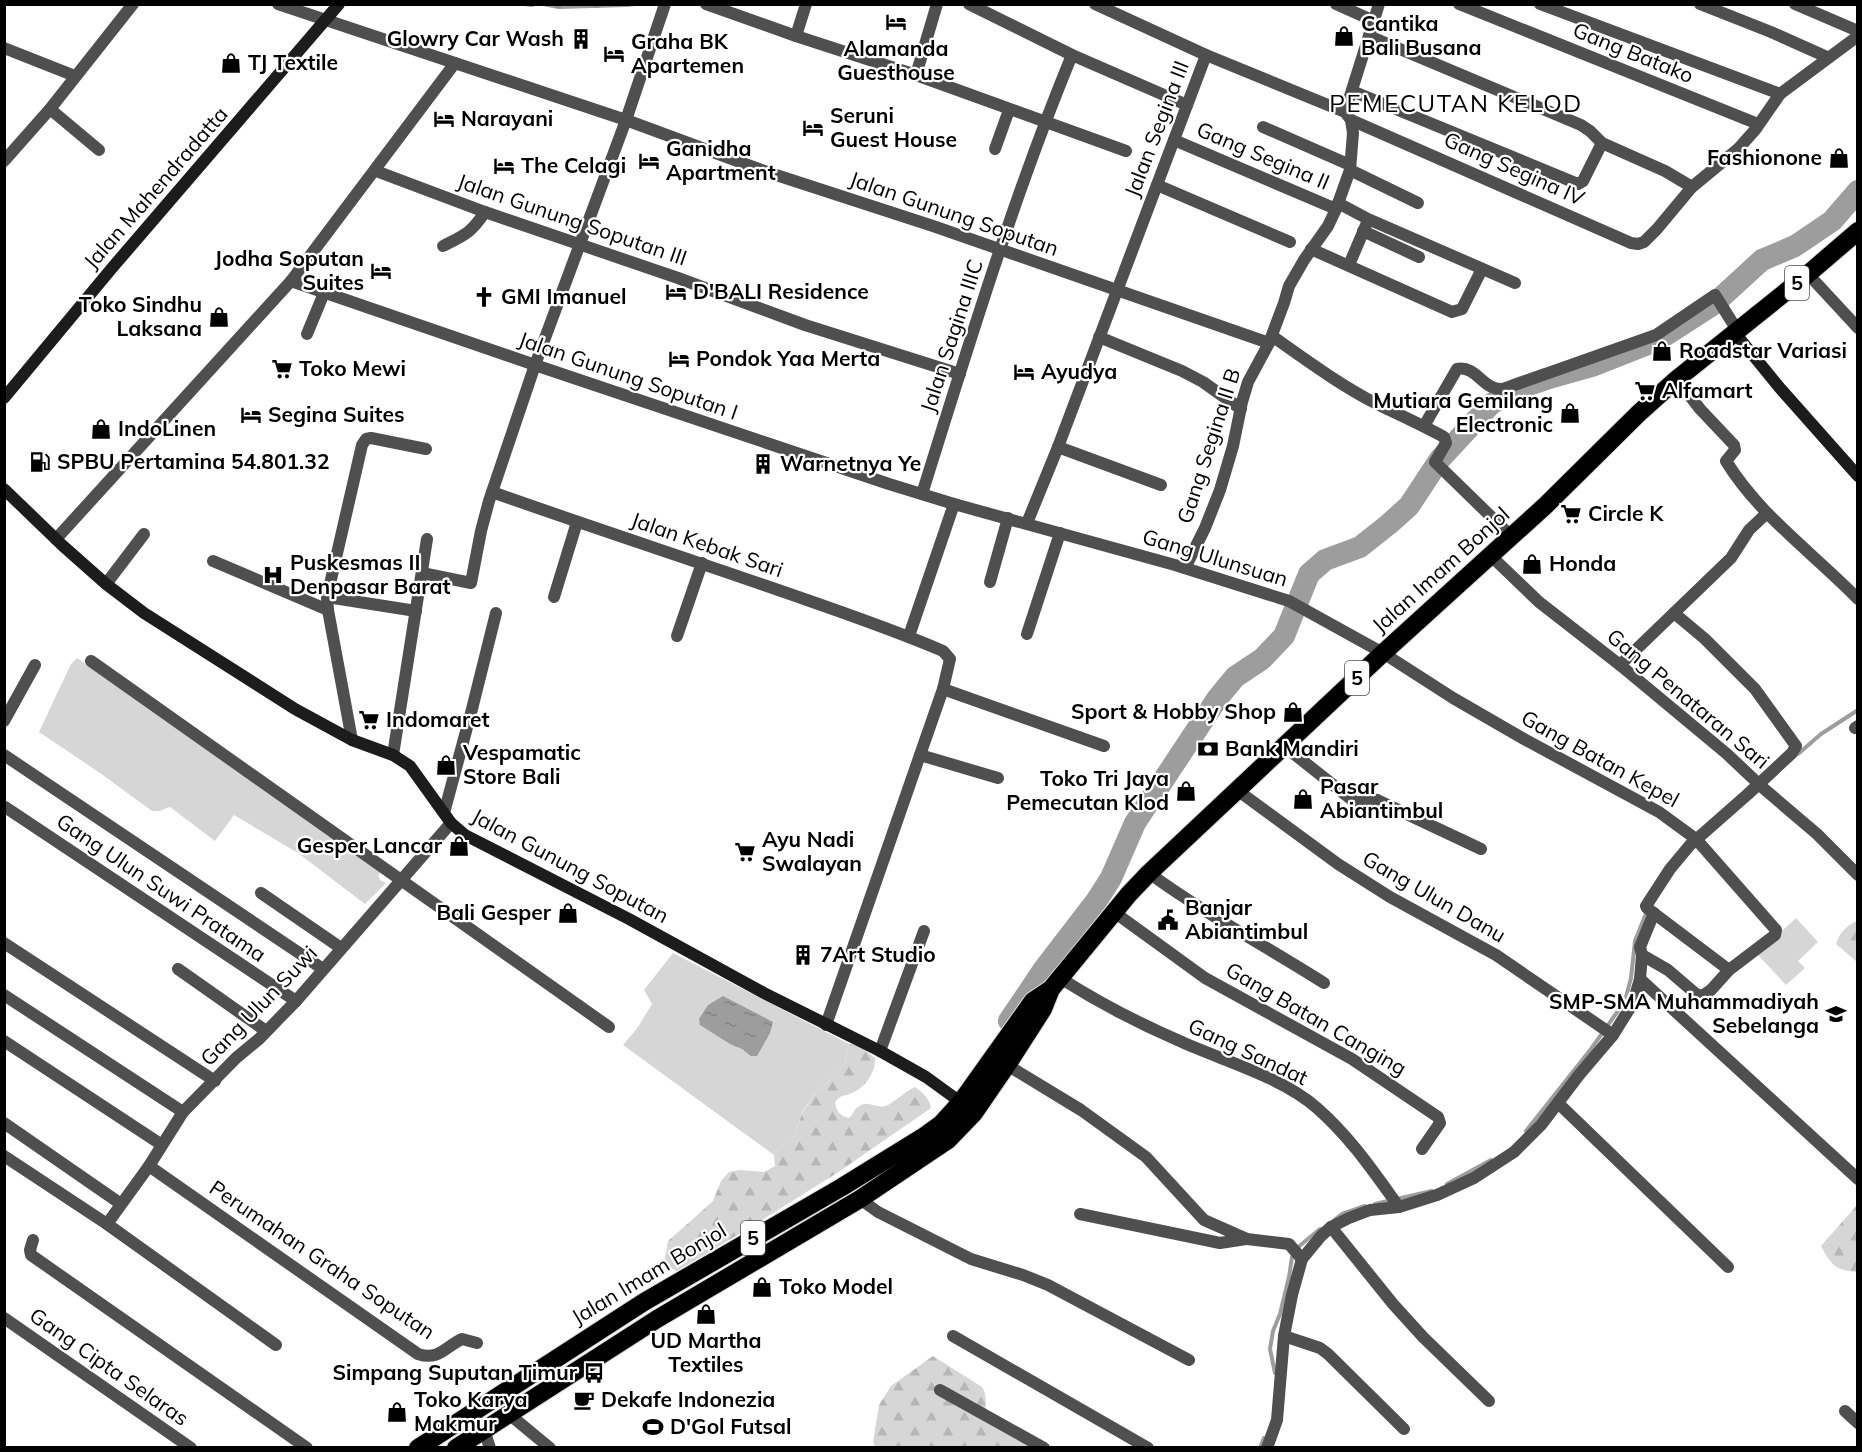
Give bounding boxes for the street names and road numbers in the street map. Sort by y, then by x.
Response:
street label: Gang Batako [1569,16,1697,88]
street label: Jalan Segina III [1118,57,1194,200]
street label: Jalan Mahendradatta [78,101,233,274]
street label: Gang Segina II [1193,115,1334,195]
street label: Gang Segina IV [1440,125,1589,211]
street label: Jalan Gunung Soputan [846,165,1062,261]
street label: Jalan Gunung Soputan III [454,168,691,271]
street label: Jalan Sagina IIIC [914,256,988,415]
road number: 5 [1785,266,1809,300]
street label: Jalan Gunung Soputan I [515,325,741,425]
street label: Gang Segina II B [1171,365,1245,527]
street label: Jalan Imam Bonjol [1366,501,1514,638]
street label: Jalan Kebak Sari [628,506,787,582]
street label: Gang Ulunsuan [1139,523,1291,591]
street label: Gang Penataran Sari [1602,623,1775,774]
road number: 5 [1345,661,1369,695]
street label: Gang Batan Kepel [1517,704,1684,812]
street label: Jalan Gunung Soputan [468,802,673,928]
street label: Gang Ulun Suwi Pratama [52,807,271,967]
street label: Gang Ulun Danu [1358,845,1511,948]
street label: Gang Ulun Suwi [194,940,322,1071]
street label: Gang Batan Canging [1221,956,1412,1081]
street label: Gang Sandat [1184,1012,1312,1090]
street label: Perumahan Graha Soputan [205,1174,440,1344]
street label: Jalan Imam Bonjol [566,1217,731,1330]
road number: 5 [741,1221,765,1255]
street label: Gang Cipta Selaras [25,1302,194,1431]

